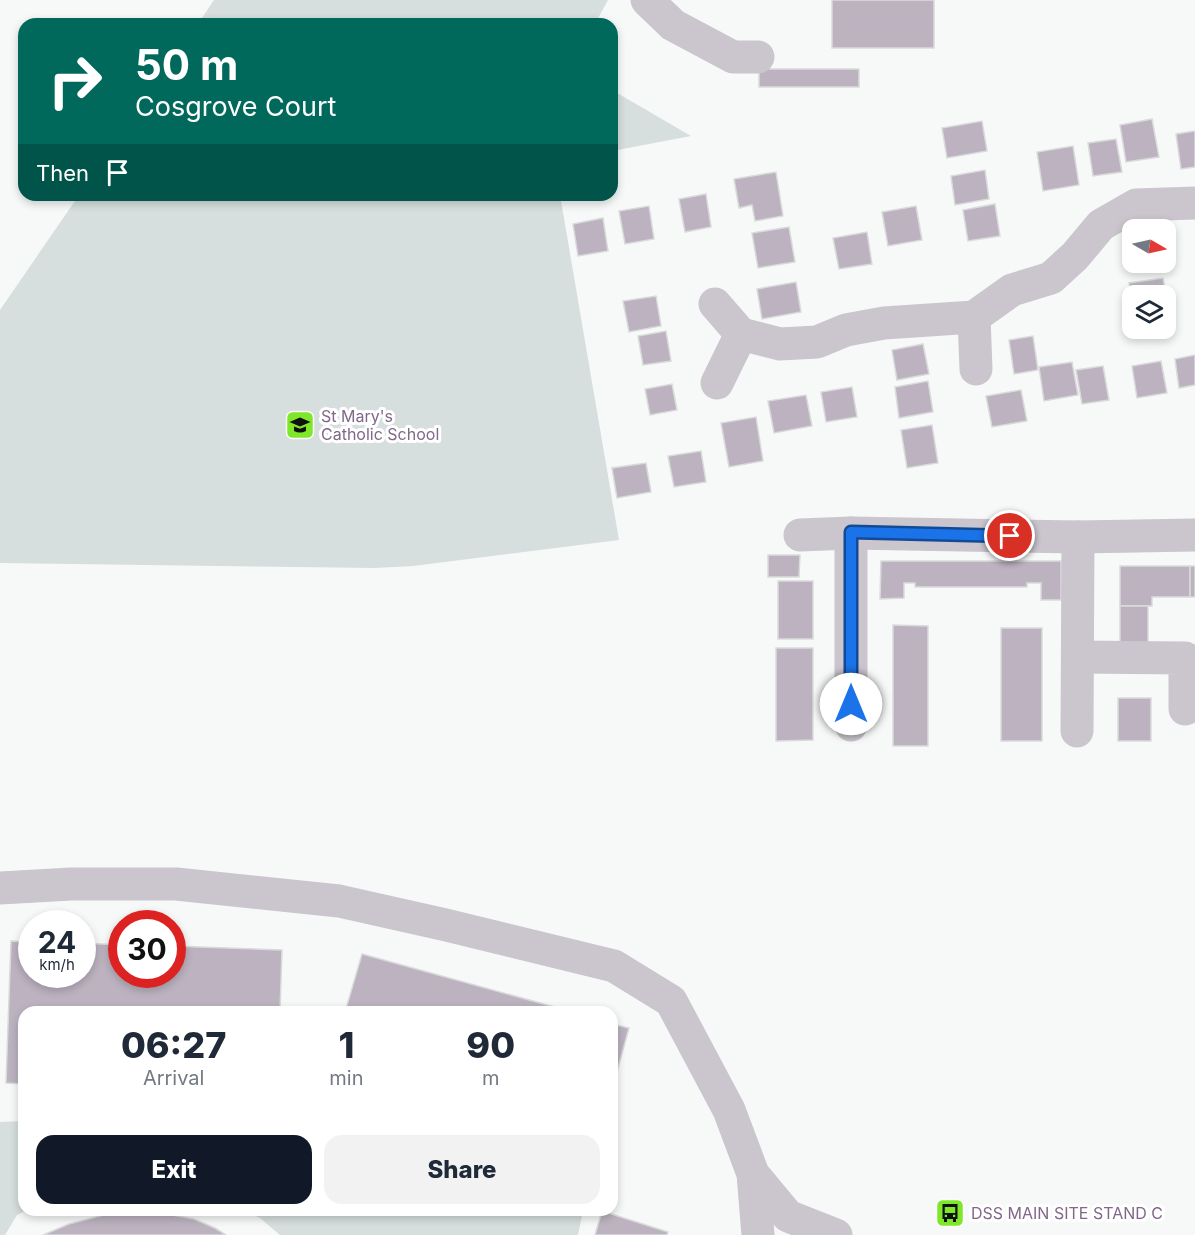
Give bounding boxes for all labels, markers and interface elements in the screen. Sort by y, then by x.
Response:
text: 50 m [135,39,238,90]
icon: right [36,42,114,120]
text: Cosgrove Court [135,90,336,123]
icon: arrive [101,156,134,189]
text: Then [36,160,89,186]
north arrow [1122,219,1176,273]
map controls [1122,219,1176,339]
button: layers [1122,285,1176,339]
place label: St Mary's Catholic School [321,406,439,444]
school or university icon: St Mary's Catholic School [284,409,316,441]
pin [984,510,1035,561]
icon: arrive [993,519,1026,552]
position arrow [819,672,883,736]
speed limit sign: 30 [108,910,186,988]
text: 24 [38,924,76,960]
text: km/h [39,955,75,974]
text: 06:27 [121,1023,226,1067]
text: 1 [338,1023,354,1067]
text: 90 [466,1023,515,1067]
text: Arrival [143,1066,204,1090]
text: min [329,1066,363,1090]
text: m [482,1066,499,1090]
button: Exit [36,1135,312,1204]
button: Share [324,1135,600,1204]
bus stop icon: DSS MAIN SITE STAND C [934,1197,966,1229]
place label: DSS MAIN SITE STAND C [971,1203,1163,1223]

